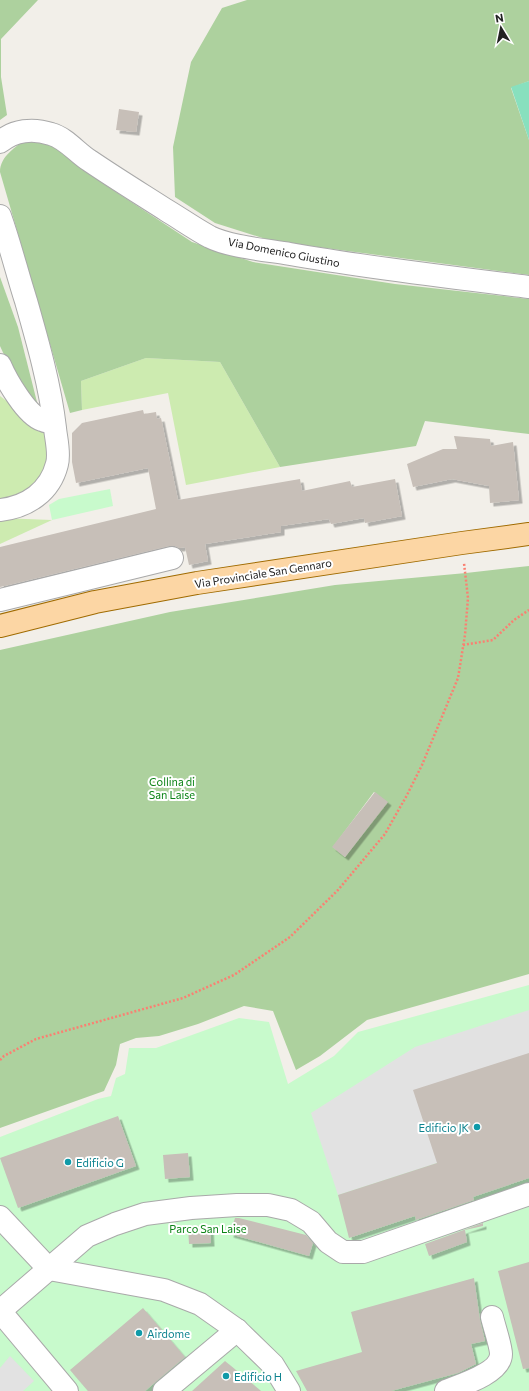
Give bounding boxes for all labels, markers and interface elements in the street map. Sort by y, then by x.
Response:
north arrow [481,8,521,48]
text: N [494,11,504,25]
street label: Via Domenico Giustino [227,235,341,269]
street label: Via Provinciale San Gennaro [193,556,333,590]
park label: Collina di San Laise [149,775,195,801]
place label: Edificio JK [419,1121,470,1135]
marker: Edificio JK [472,1122,482,1132]
place label: Edificio G [76,1156,124,1169]
marker: Edificio G [63,1157,73,1167]
park label: Parco San Laise [169,1222,247,1235]
place label: Airdome [147,1327,190,1340]
marker: Airdome [134,1328,144,1338]
place label: Edificio H [234,1370,282,1383]
marker: Edificio H [221,1371,231,1381]

